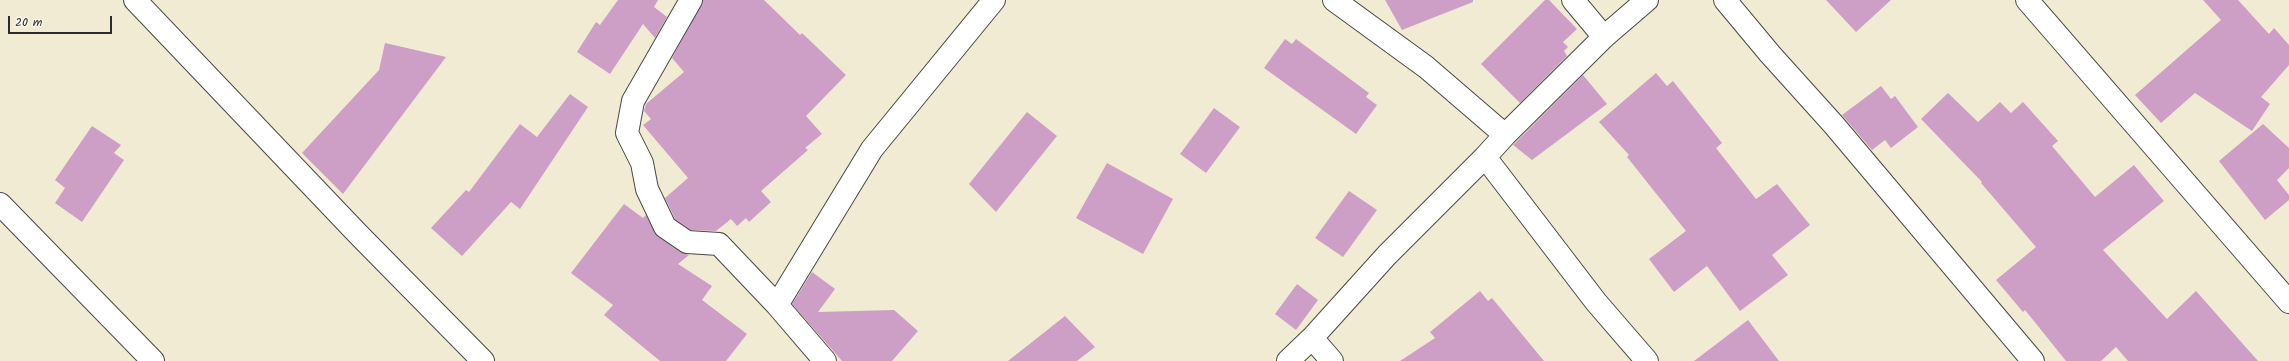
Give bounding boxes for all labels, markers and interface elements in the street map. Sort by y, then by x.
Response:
scale bar [10,8,114,34]
text: 20 m [15,13,42,32]

